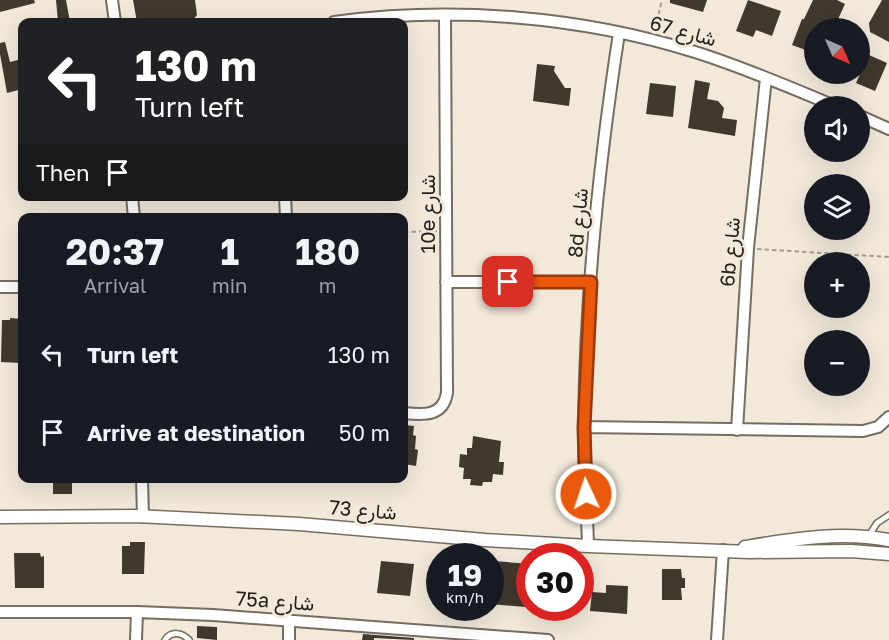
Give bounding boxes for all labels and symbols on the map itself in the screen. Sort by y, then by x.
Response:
street label: شارع 67 [647,10,719,53]
north arrow [804,18,870,84]
street label: 10e شارع [415,175,442,253]
street label: 8d شارع [562,187,595,259]
street label: 6b شارع [714,216,747,288]
pin [482,256,533,307]
position arrow [554,462,618,526]
street label: شارع 73 [328,494,398,527]
speed limit sign: 30 [516,543,594,621]
street label: 75a شارع [235,585,315,618]

